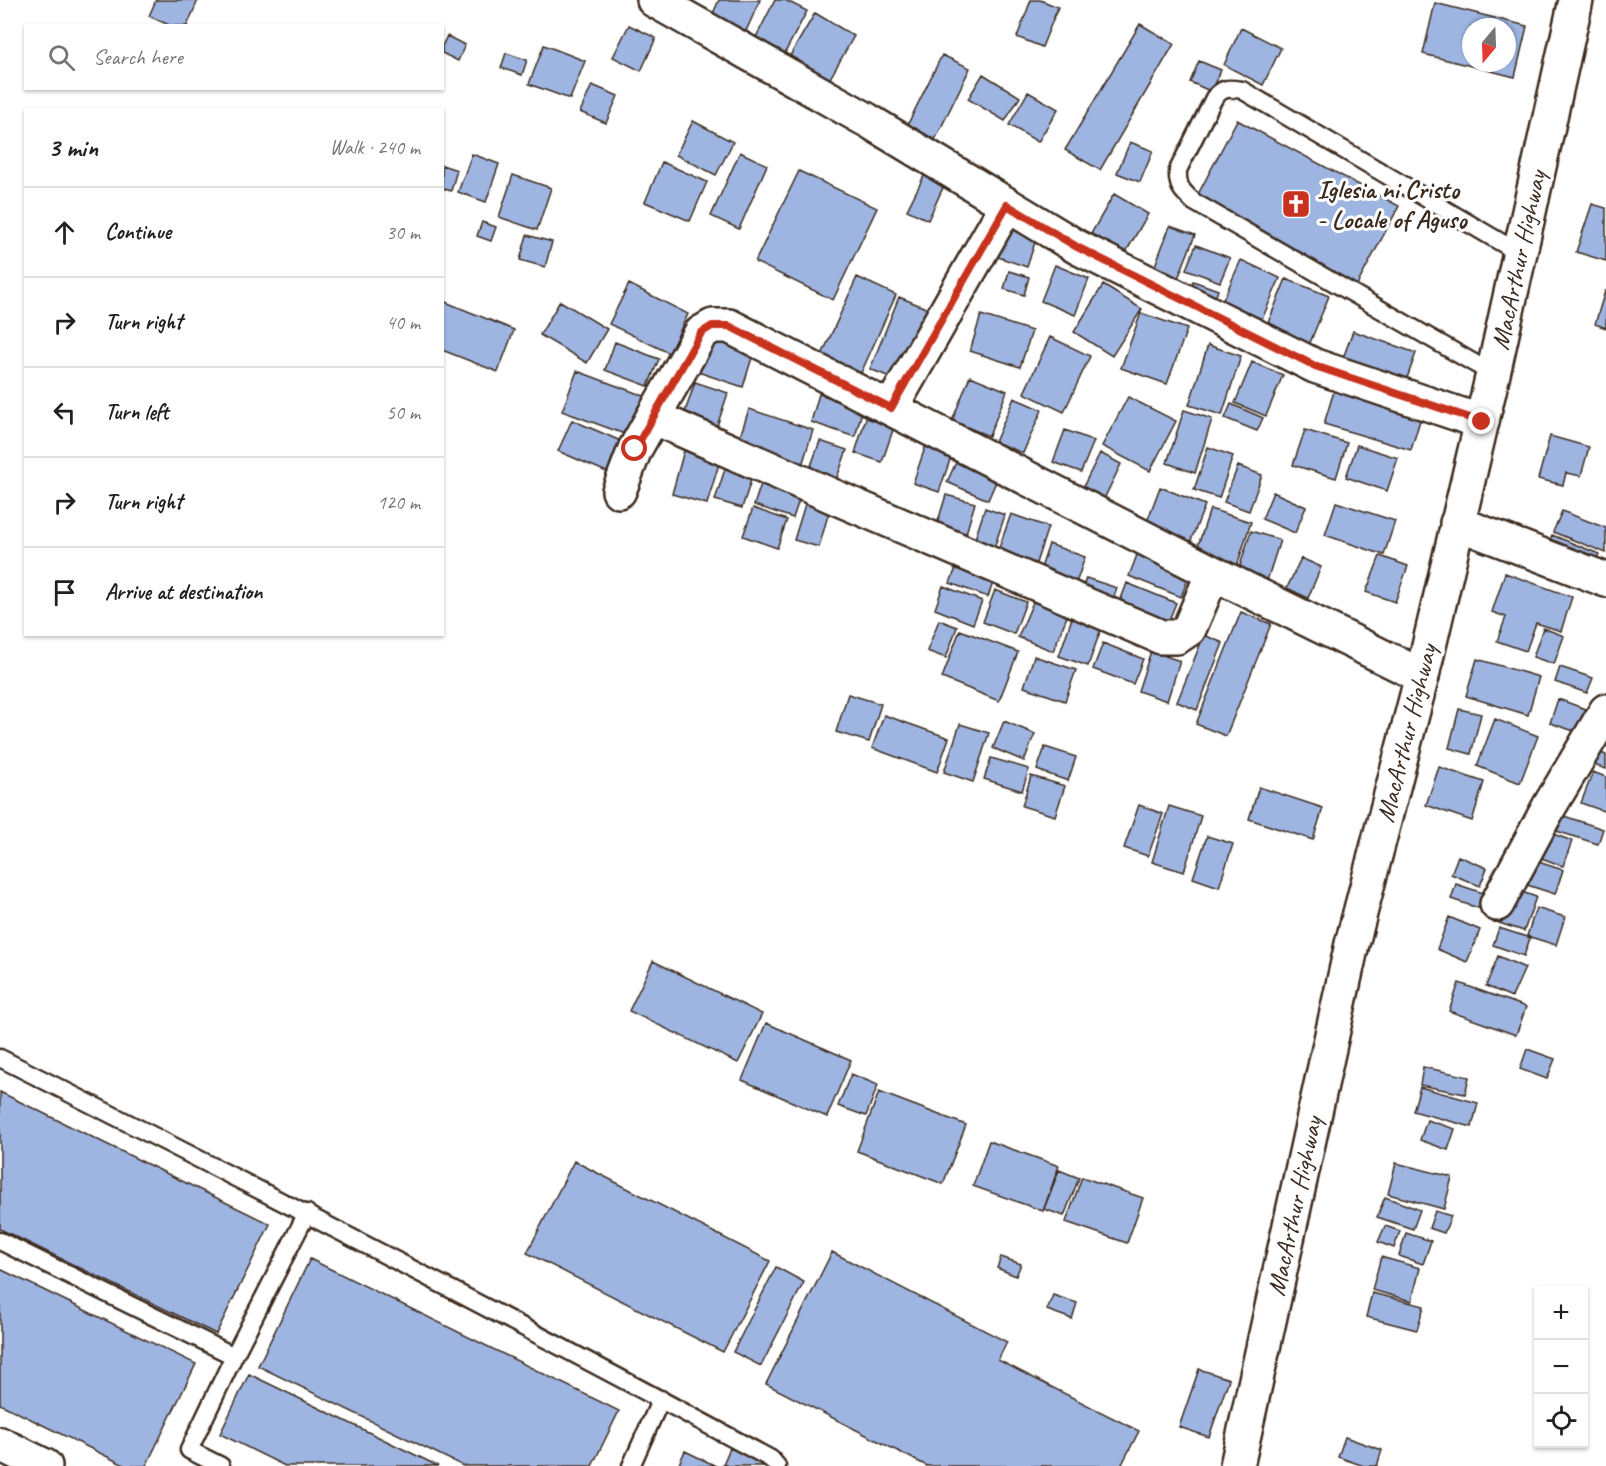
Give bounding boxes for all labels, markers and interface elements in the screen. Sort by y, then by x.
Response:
north arrow [1462,18,1516,72]
search box [24,24,444,90]
icon: search [45,41,78,74]
text: Search here [93,43,183,71]
text: 3 min [48,131,98,164]
text: Walk · 240 m [330,135,420,160]
street label: MacArthur Highway [1483,166,1554,353]
place label: Iglesia ni Cristo - Locale of Aguso [1317,173,1468,236]
church icon: Iglesia ni Cristo - Locale of Aguso [1280,188,1312,220]
icon: ahead [48,216,81,249]
text: Continue [105,218,171,246]
text: 30 m [386,220,420,245]
icon: right [48,306,81,339]
text: Turn right [105,308,182,336]
text: 40 m [386,310,420,335]
icon: left [48,396,81,429]
text: Turn left [105,398,169,426]
text: 50 m [386,400,420,425]
route end [1468,408,1494,434]
route start [621,435,647,461]
icon: right [48,486,81,519]
text: Turn right [105,488,182,516]
text: 120 m [377,490,420,515]
icon: arrive [48,576,81,609]
text: Arrive at destination [105,578,262,606]
street label: MacArthur Highway [1368,639,1445,825]
street label: MacArthur Highway [1259,1112,1330,1299]
map controls [1534,1286,1588,1448]
button: + [1534,1286,1588,1340]
button: − [1534,1340,1588,1394]
button: locate [1534,1394,1588,1448]

